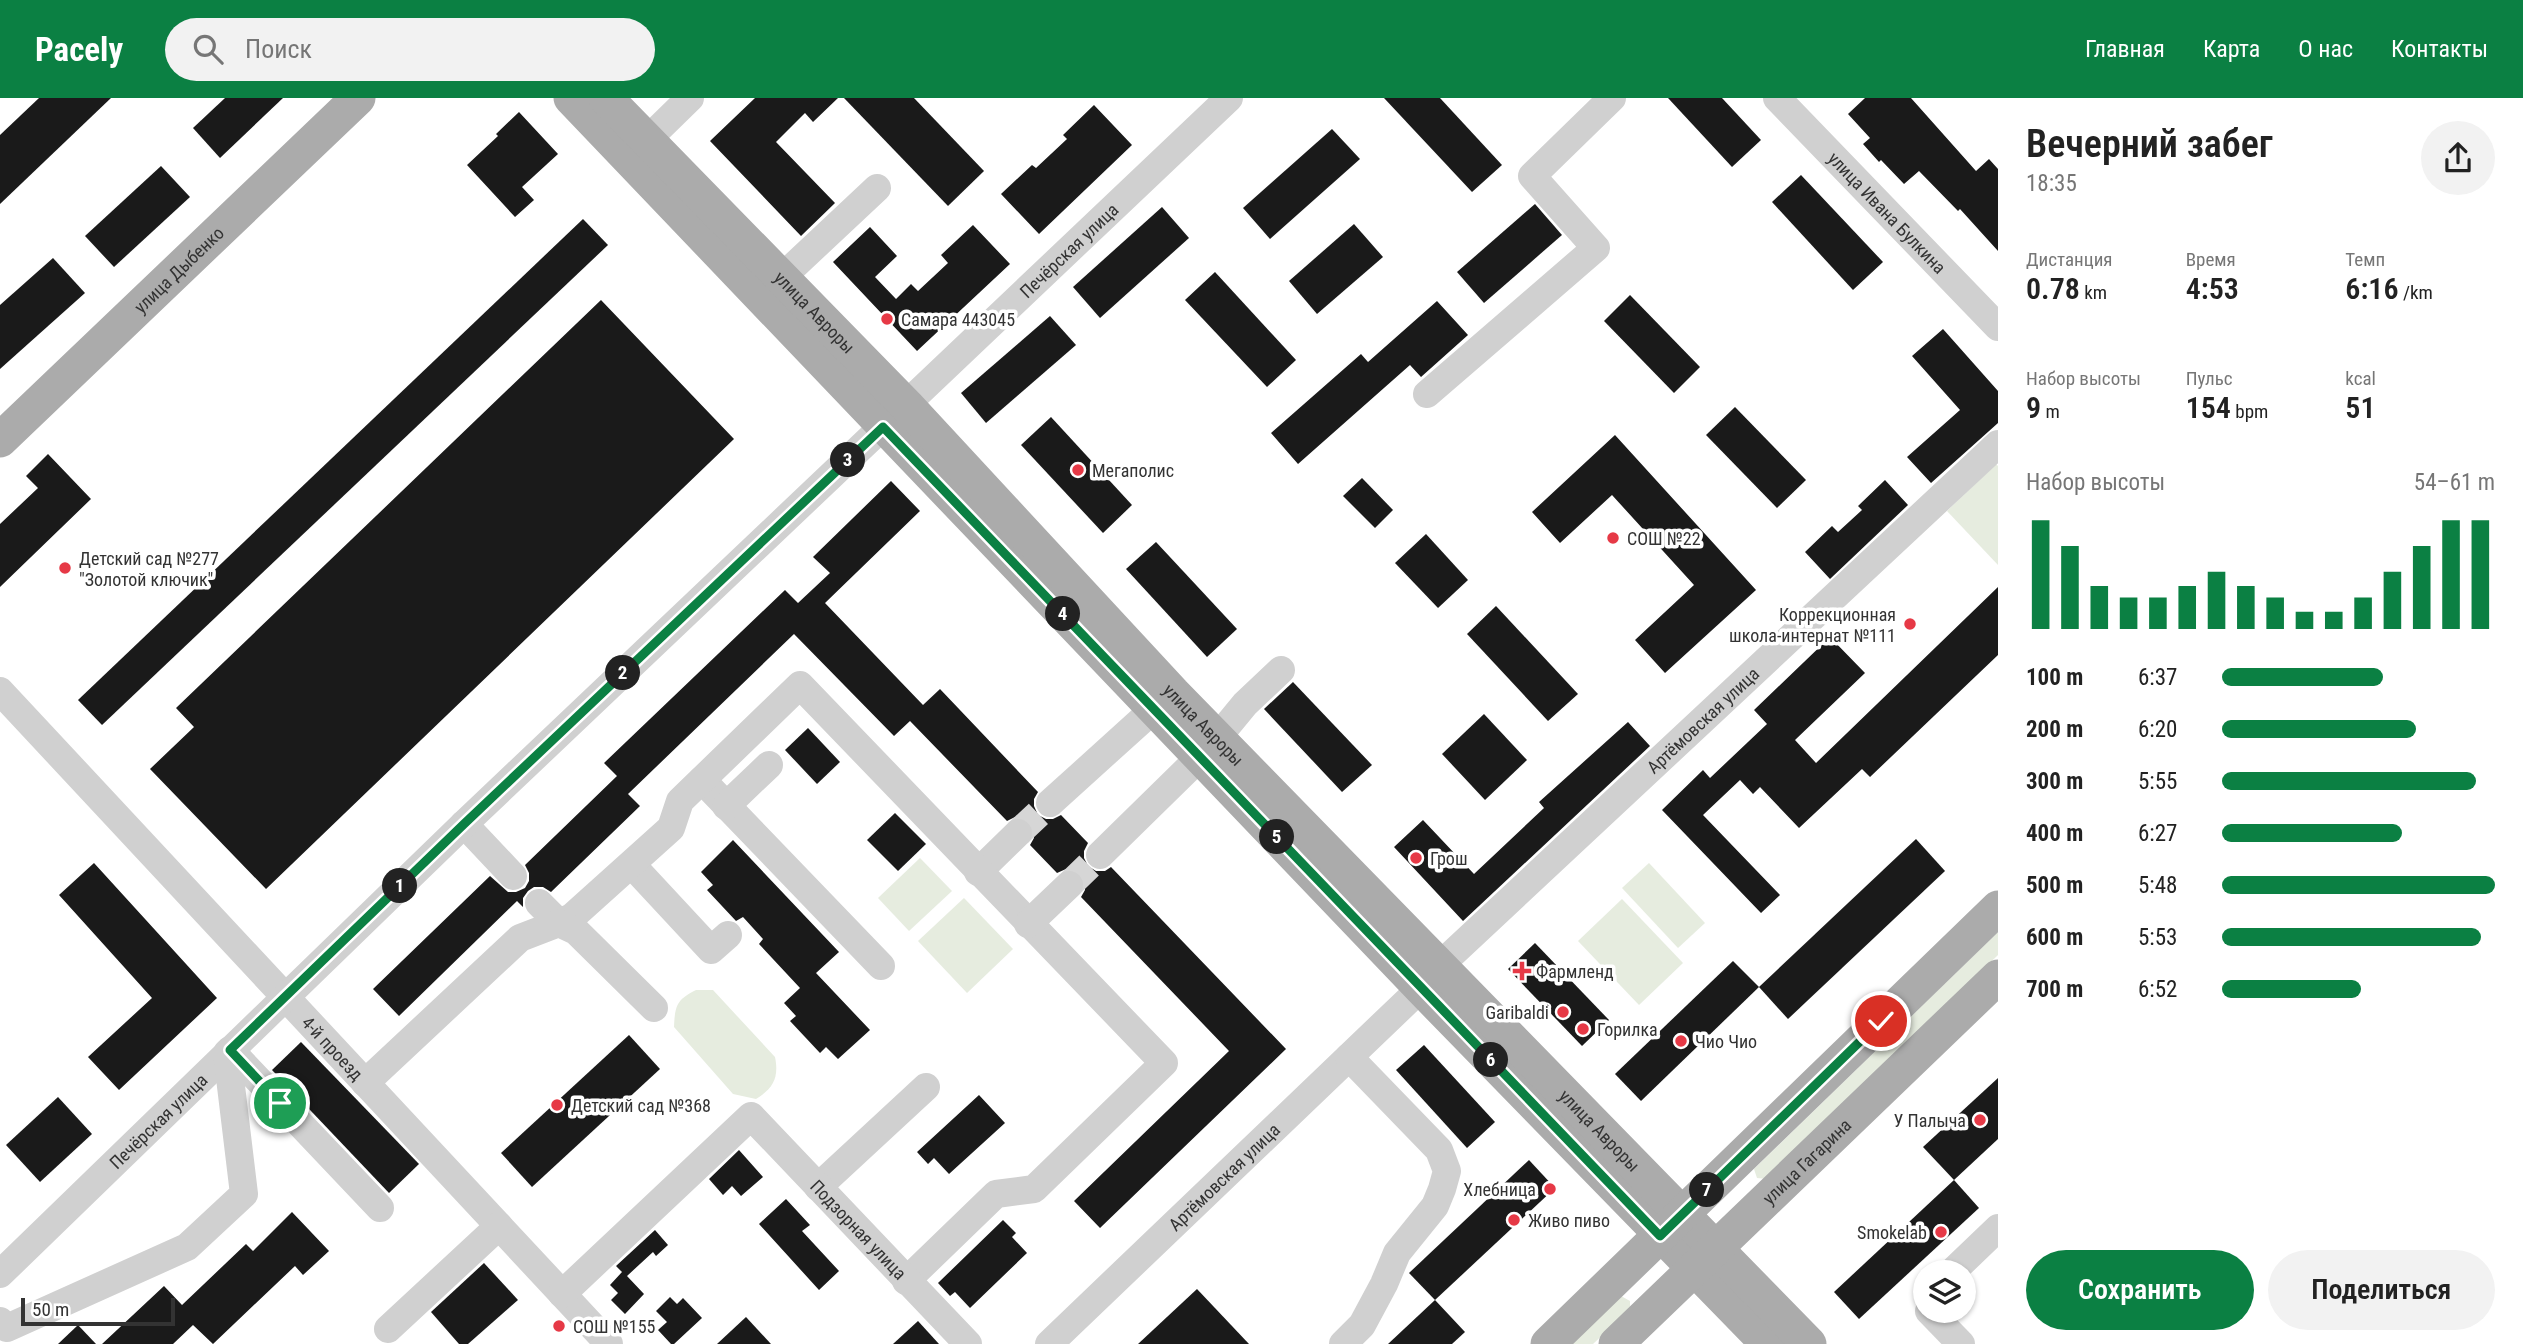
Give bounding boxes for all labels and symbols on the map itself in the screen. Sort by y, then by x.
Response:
street label: улица Ивана Булкина [1824,147,1951,277]
street label: Печёрская улица [1015,199,1122,302]
street label: улица Дыбенко [130,222,228,317]
street label: улица Авроры [770,267,860,357]
place label: Самара 443045 [901,309,1015,330]
marker: Самара 443045 [879,311,895,327]
pin: 3 [830,442,866,478]
place label: Мегаполис [1092,460,1174,481]
marker: Мегаполис [1070,462,1086,478]
place label: СОШ №22 [1627,528,1701,549]
marker: СОШ №22 [1605,530,1621,546]
place label: Детский сад №277 "Золотой ключик" [79,548,219,590]
marker: Детский сад №277 "Золотой ключик" [57,560,73,576]
pin: 4 [1046,596,1080,632]
place label: Коррекционная школа-интернат №111 [1729,604,1896,646]
marker: Коррекционная школа-интернат №111 [1902,616,1918,632]
pin: 2 [606,656,640,690]
street label: Артёмовская улица [1642,663,1763,777]
street label: улица Авроры [1159,679,1248,770]
pin: 5 [1260,820,1294,854]
place label: Грош [1430,848,1468,869]
marker: Грош [1408,850,1424,866]
pin: 1 [382,868,418,904]
place label: Фармленд [1536,961,1614,982]
marker: Фармленд [1514,963,1530,979]
pin [1851,991,1911,1051]
place label: Garibaldi [1485,1002,1549,1023]
marker: Garibaldi [1555,1004,1571,1020]
street label: 4-й проезд [298,1011,368,1085]
place label: Горилка [1597,1019,1658,1040]
marker: Горилка [1575,1021,1591,1037]
place label: Чио Чио [1695,1031,1757,1052]
marker: Чио Чио [1673,1033,1689,1049]
pin: 6 [1474,1042,1508,1077]
street label: Печёрская улица [105,1069,211,1173]
pin [250,1073,310,1133]
street label: улица Авроры [1555,1085,1645,1175]
place label: Детский сад №368 [571,1095,711,1116]
marker: Детский сад №368 [549,1097,565,1113]
place label: У Палыча [1894,1110,1966,1131]
marker: У Палыча [1972,1112,1988,1128]
street label: улица Гагарина [1758,1114,1855,1208]
street label: Артёмовская улица [1164,1119,1284,1235]
pin: 7 [1690,1172,1724,1208]
street label: Подзорная улица [807,1175,911,1283]
place label: Хлебница [1463,1179,1536,1200]
marker: Хлебница [1542,1181,1558,1197]
place label: Живо пиво [1528,1210,1610,1231]
marker: Живо пиво [1506,1212,1522,1228]
place label: Smokelab [1857,1222,1927,1243]
marker: Smokelab [1933,1224,1949,1240]
scale bar [21,1295,175,1327]
place label: СОШ №155 [573,1316,656,1337]
marker: СОШ №155 [551,1318,567,1334]

